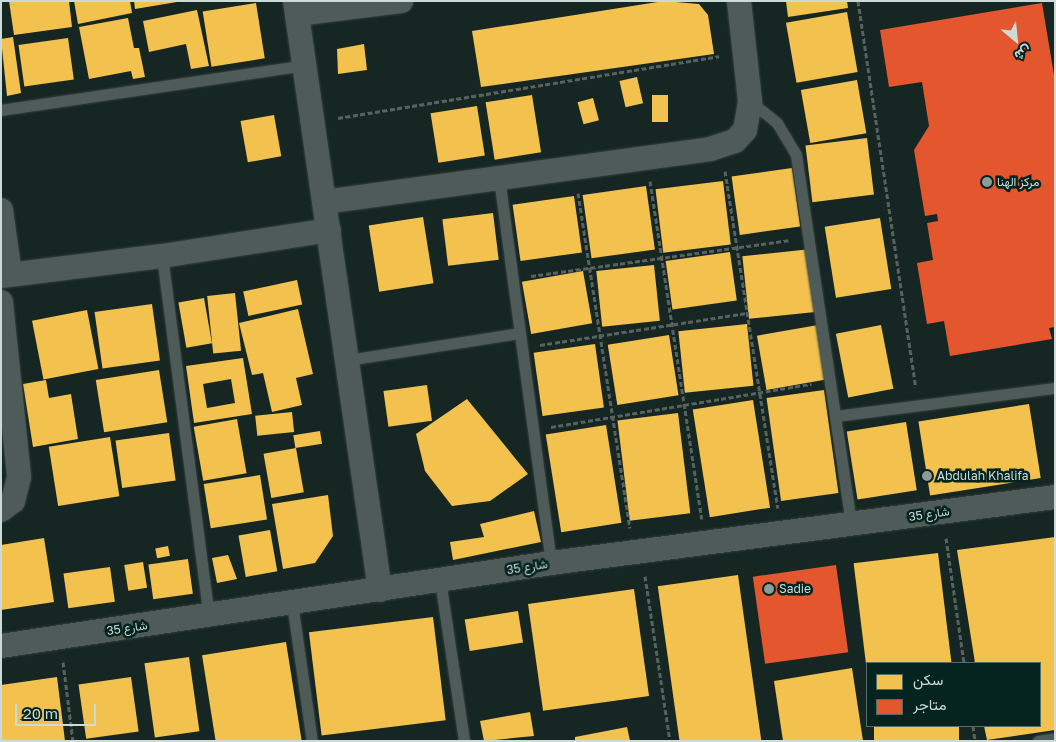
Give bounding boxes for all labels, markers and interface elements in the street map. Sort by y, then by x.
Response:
north arrow [991,15,1041,65]
text: ش [1012,42,1035,65]
place label: مركز الهنا [997,175,1039,189]
marker: مركز الهنا [981,176,993,188]
place label: Abdulah Khalifa [937,469,1028,483]
marker: Abdulah Khalifa [921,470,933,482]
street label: شارع 35 [908,504,950,524]
street label: شارع 35 [506,557,548,577]
place label: Sadie [779,582,811,596]
marker: Sadie [763,583,775,595]
street label: شارع 35 [106,618,148,638]
legend [866,662,1041,727]
text: سكن [913,670,943,688]
scale bar [18,694,99,726]
text: متاجر [913,695,947,713]
text: 20 m [23,704,58,722]

